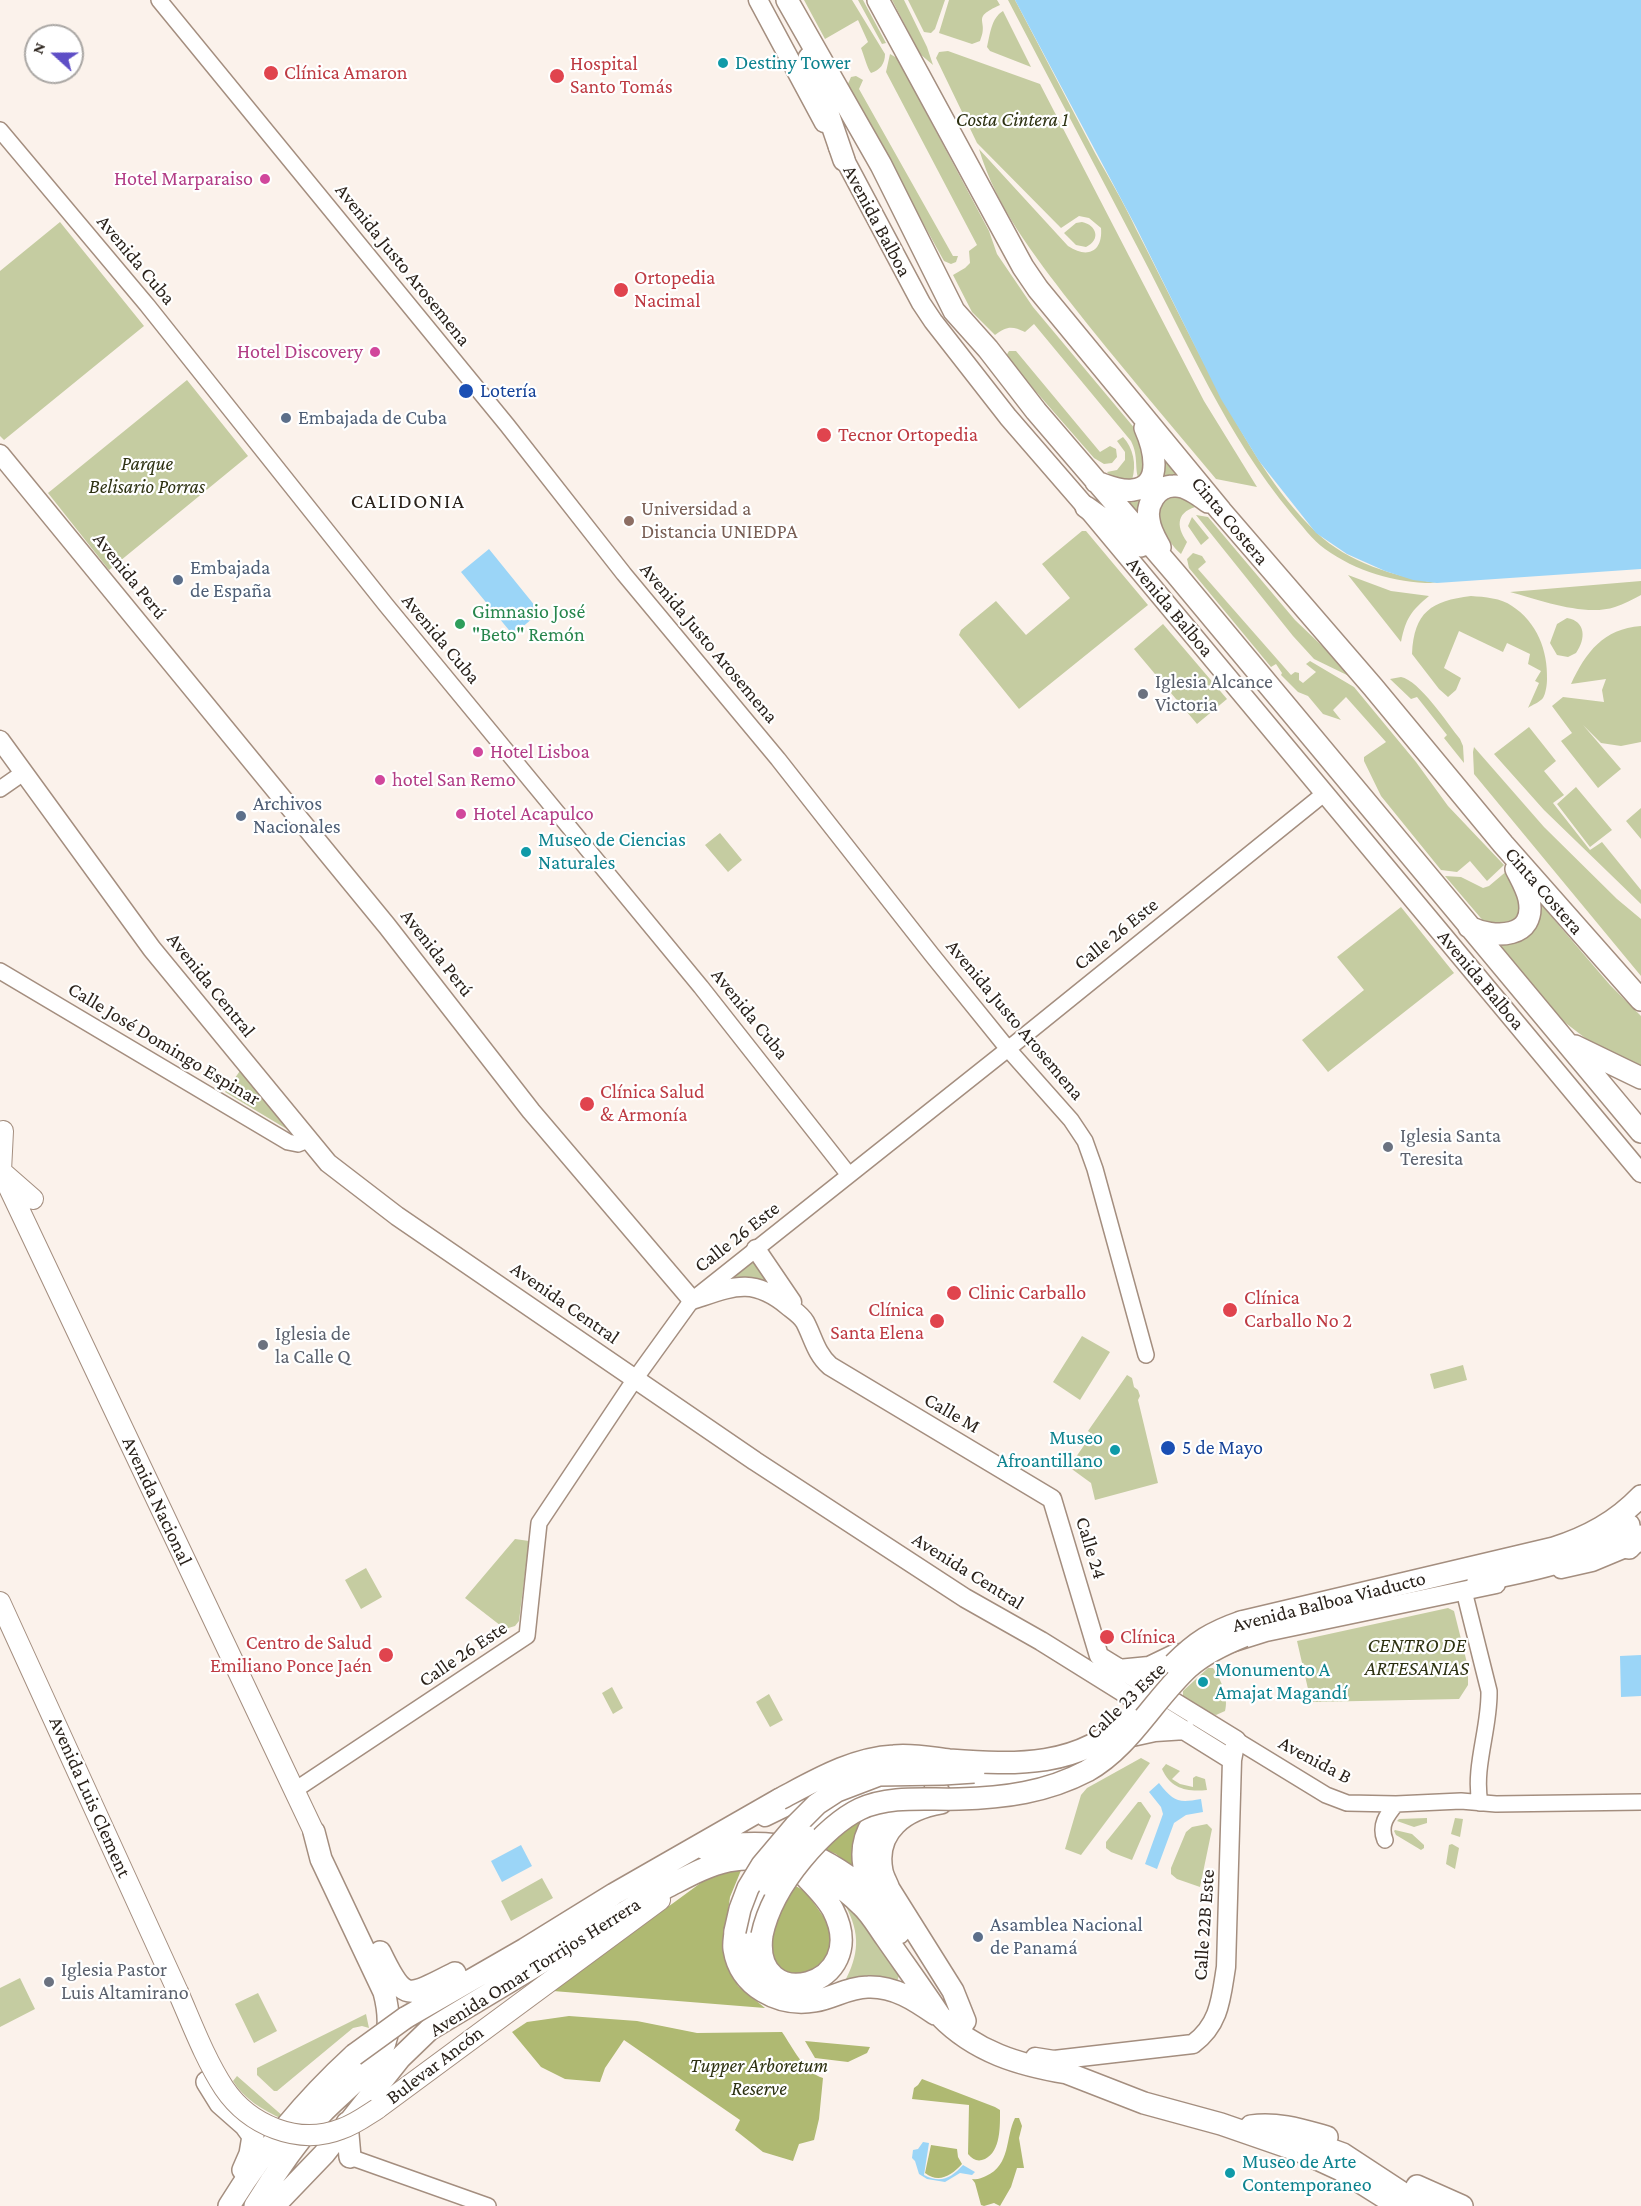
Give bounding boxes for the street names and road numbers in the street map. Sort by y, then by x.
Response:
street label: Avenida Balboa [837,161,917,281]
street label: Avenida Justo Arosemena [330,179,476,351]
street label: Avenida Cuba [91,210,181,310]
street label: Cinta Costera [1186,472,1274,570]
street label: Avenida Perú [88,528,172,624]
street label: Avenida Balboa [1121,552,1219,662]
street label: Avenida Justo Arosemena [635,558,783,728]
street label: Avenida Cuba [396,589,486,689]
street label: Cinta Costera [1500,842,1588,940]
street label: Calle 26 Este [1069,893,1163,975]
street label: Avenida Perú [395,904,479,1002]
street label: Avenida Balboa [1432,925,1530,1035]
street label: Avenida Central [162,928,260,1042]
street label: Avenida Justo Arosemena [941,935,1089,1105]
street label: Avenida Cuba [706,964,794,1064]
street label: Calle José Domingo Espinar [63,977,265,1111]
street label: Calle 26 Este [690,1196,784,1278]
street label: Avenida Central [506,1257,624,1349]
street label: Calle M [920,1387,984,1439]
street label: Avenida Nacional [117,1433,197,1569]
street label: Calle 24 [1070,1514,1112,1582]
street label: Avenida Central [908,1527,1028,1615]
street label: Avenida Balboa Viaducto [1230,1566,1428,1638]
street label: Calle 26 Este [414,1616,512,1692]
street label: Calle 23 Este [1081,1657,1171,1745]
street label: Avenida Luis Clement [44,1713,136,1881]
street label: Avenida B [1274,1731,1356,1789]
street label: Calle 22B Este [1188,1868,1220,1982]
street label: Avenida Omar Torrijos Herrera [425,1892,645,2042]
street label: Bulevar Ancón [382,2021,488,2109]

